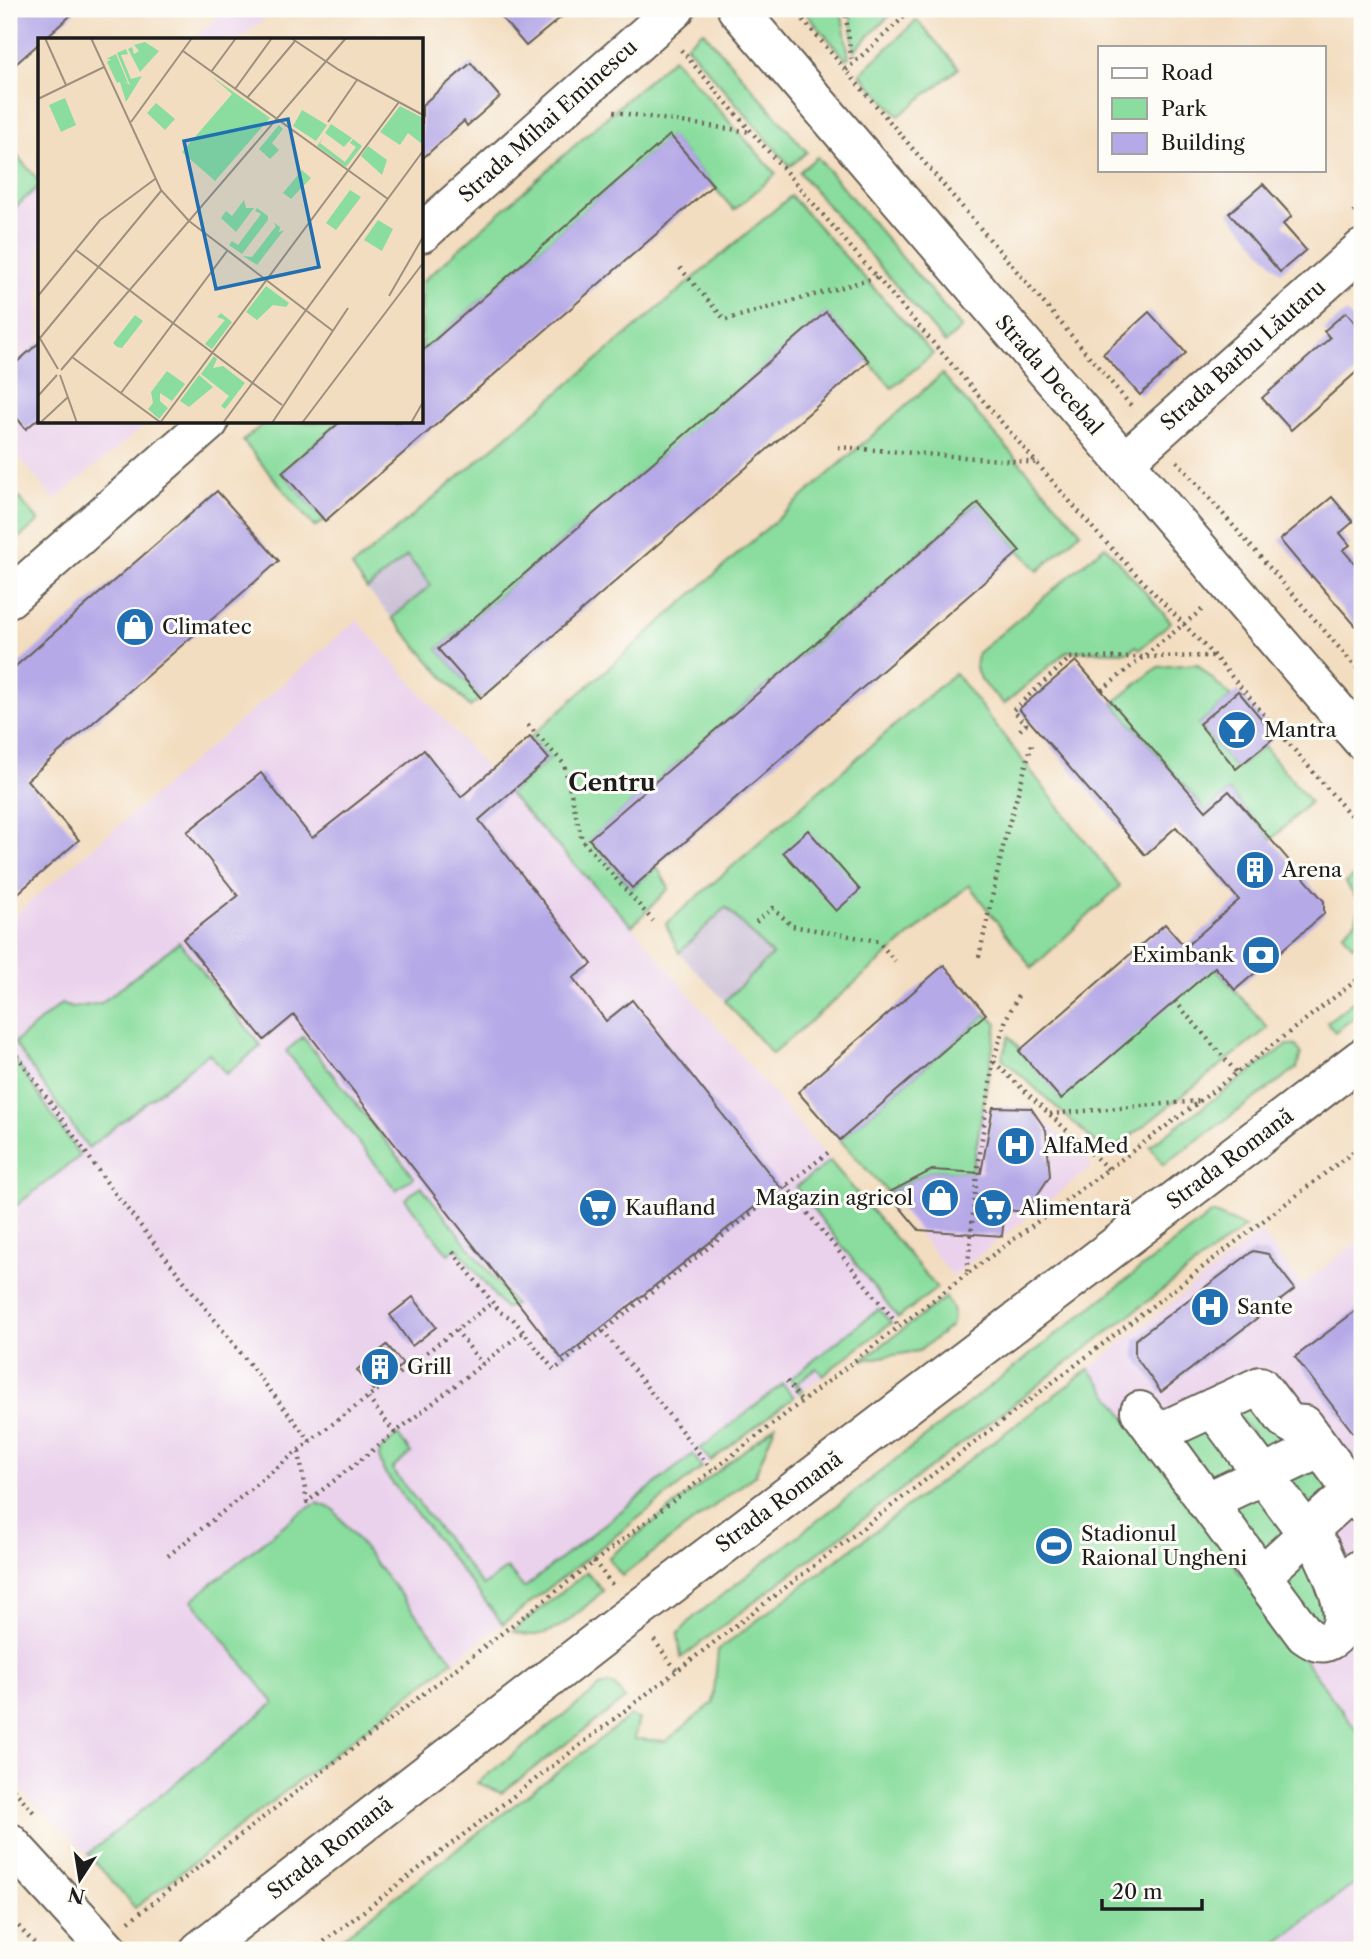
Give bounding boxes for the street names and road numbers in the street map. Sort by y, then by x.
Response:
street label: Strada Mihai Eminescu [453,34,642,207]
street label: Strada Barbu Lăutaru [1155,274,1330,435]
street label: Strada Decebal [991,310,1108,440]
street label: Strada Romană [1161,1102,1299,1214]
street label: Strada Romană [710,1445,848,1557]
street label: Strada Romană [262,1790,398,1904]

